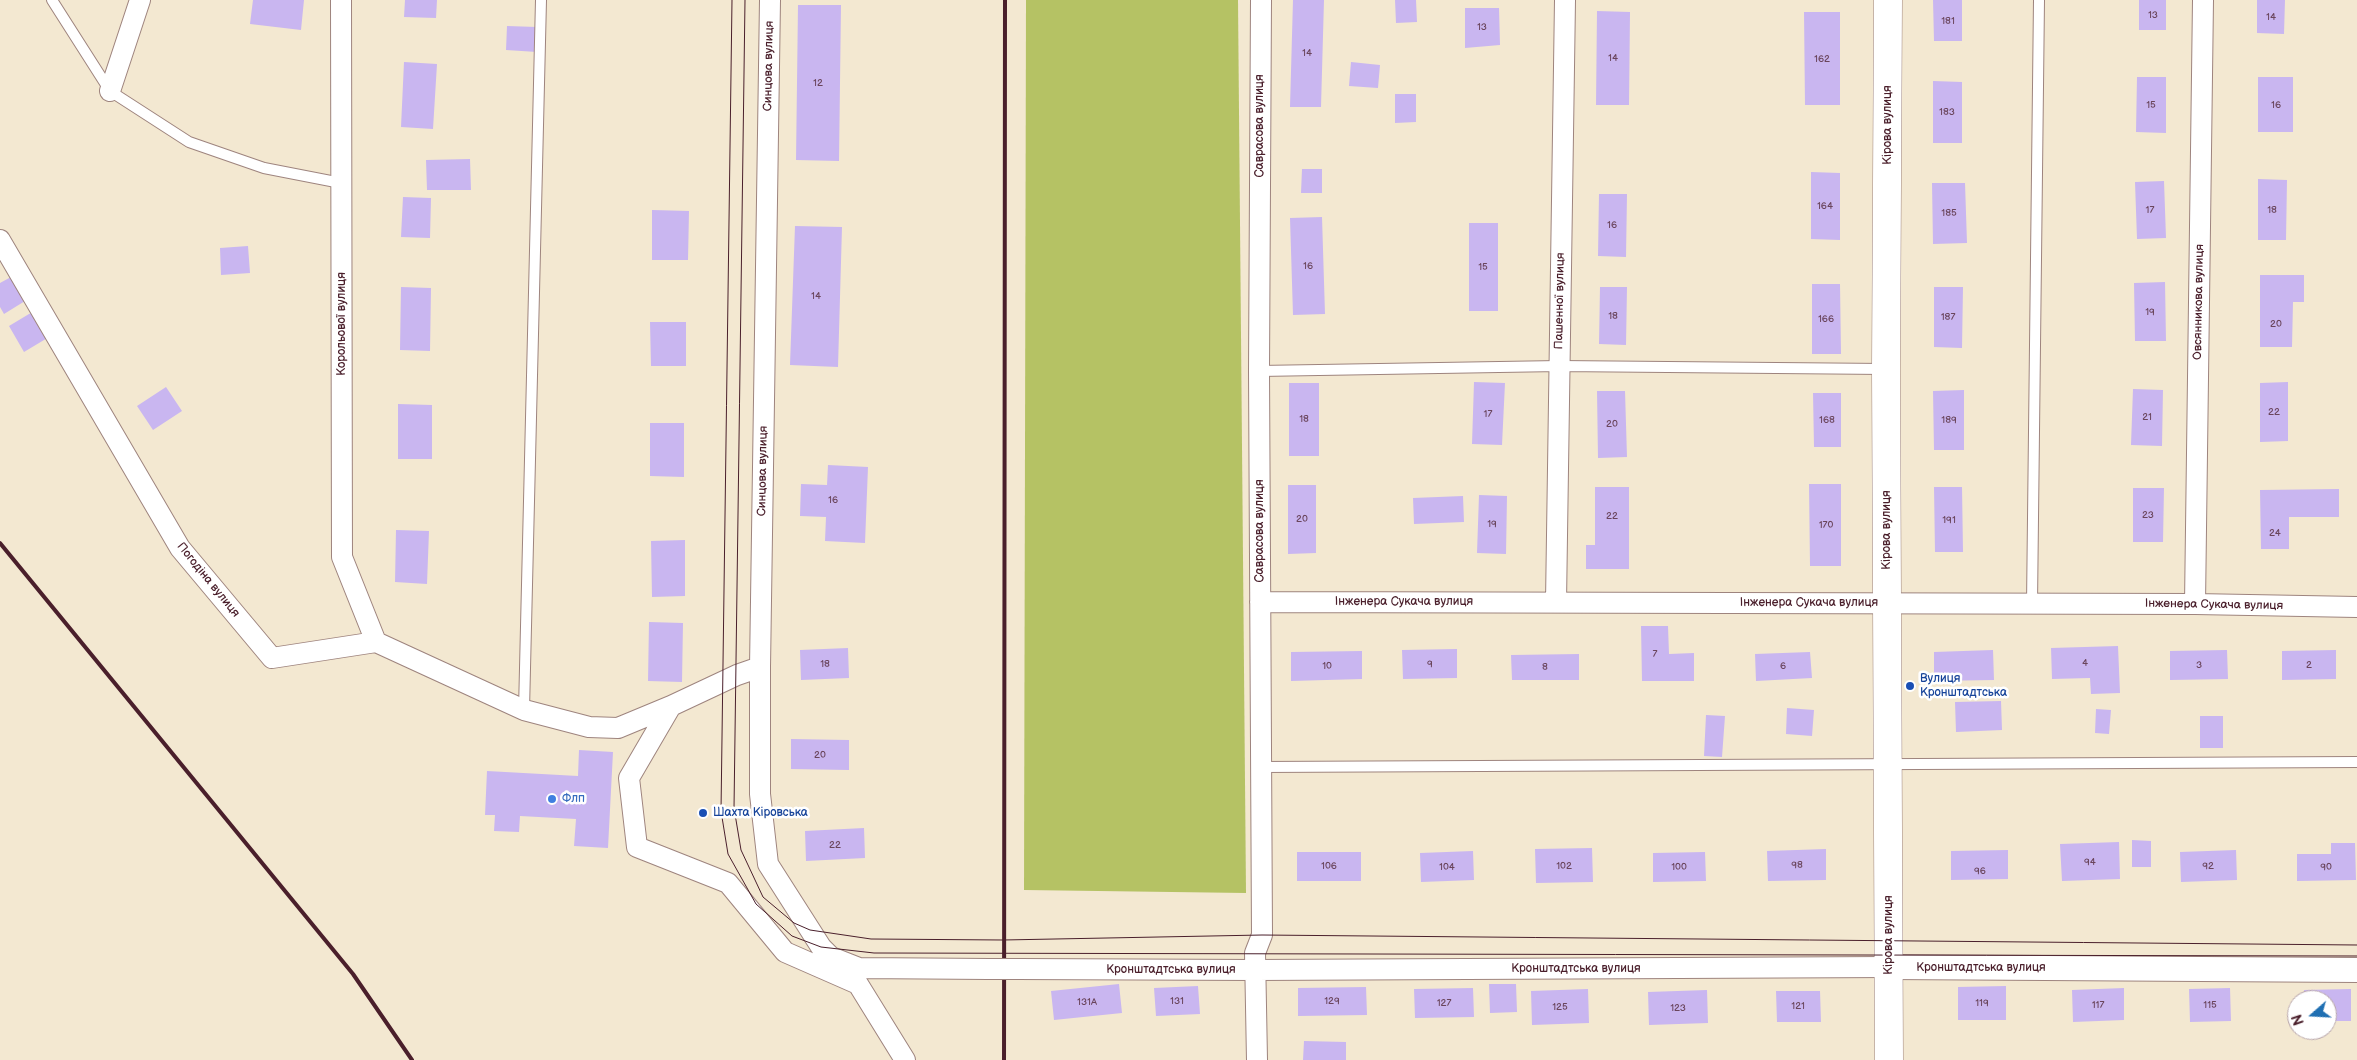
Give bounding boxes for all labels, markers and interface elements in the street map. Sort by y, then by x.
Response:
house number: 13 [2148,9,2158,21]
house number: 14 [2266,11,2276,23]
house number: 181 [1941,15,1955,27]
street label: Синцова вулиця [761,21,777,111]
house number: 13 [1477,21,1487,33]
house number: 14 [1302,47,1312,59]
house number: 14 [1608,52,1618,64]
house number: 162 [1814,53,1830,65]
street label: Саврасова вулиця [1253,74,1267,178]
house number: 12 [813,77,823,89]
street label: Кірова вулиця [1881,85,1895,165]
house number: 15 [2146,99,2156,111]
house number: 16 [2271,99,2281,111]
house number: 183 [1939,106,1955,118]
house number: 164 [1817,200,1833,212]
house number: 17 [2146,204,2154,216]
house number: 18 [2267,204,2277,216]
house number: 185 [1941,207,1957,219]
house number: 16 [1607,219,1617,231]
street label: Овсянникова вулиця [2191,244,2207,360]
street label: Пашенної вулиця [1552,252,1568,350]
house number: 16 [1303,260,1313,272]
house number: 15 [1478,261,1488,273]
street label: Корольової вулиця [335,272,349,376]
house number: 14 [811,290,821,302]
house number: 19 [2145,306,2155,318]
house number: 18 [1608,310,1618,322]
house number: 187 [1941,311,1955,323]
house number: 166 [1818,313,1834,325]
house number: 20 [2270,318,2282,330]
house number: 22 [2268,406,2280,418]
house number: 17 [1484,408,1492,420]
house number: 21 [2142,411,2152,423]
house number: 18 [1299,413,1309,425]
house number: 168 [1819,414,1835,426]
house number: 189 [1941,414,1957,426]
house number: 20 [1606,418,1618,430]
street label: Синцова вулиця [755,426,771,516]
street label: Саврасова вулиця [1253,479,1267,583]
street label: Кірова вулиця [1880,490,1894,570]
house number: 16 [828,494,838,506]
house number: 23 [2142,509,2154,521]
house number: 22 [1606,510,1618,522]
house number: 20 [1296,513,1308,525]
house number: 191 [1942,514,1956,526]
house number: 19 [1487,518,1497,530]
house number: 170 [1819,519,1833,531]
house number: 24 [2269,527,2281,539]
street label: Погодіна вулиця [173,540,243,620]
street label: Інженера Сукача вулиця [1335,595,1473,609]
street label: Інженера Сукача вулиця [1740,596,1878,610]
street label: Інженера Сукача вулиця [2145,597,2283,613]
house number: 7 [1653,648,1657,660]
house number: 4 [2082,657,2088,669]
house number: 18 [820,658,830,670]
house number: 9 [1427,658,1433,670]
house number: 3 [2196,659,2202,671]
house number: 2 [2306,659,2312,671]
house number: 10 [1322,660,1332,672]
house number: 6 [1780,660,1786,672]
house number: 8 [1542,661,1548,673]
place label: Вулиця Кронштадтська [1920,672,2007,700]
marker: Вулиця Кронштадтська [1904,680,1916,692]
house number: 20 [814,749,826,761]
place label: Флп [562,792,585,806]
marker: Флп [546,793,558,805]
place label: Шахта Кіровська [713,806,808,820]
marker: Шахта Кіровська [697,807,709,819]
house number: 22 [829,839,841,851]
house number: 94 [2084,856,2096,868]
house number: 98 [1791,859,1803,871]
house number: 106 [1321,860,1337,872]
house number: 102 [1556,860,1572,872]
house number: 92 [2202,860,2214,872]
house number: 104 [1439,861,1455,873]
house number: 100 [1671,861,1687,873]
house number: 90 [2320,861,2332,873]
house number: 96 [1974,865,1986,877]
street label: Кірова вулиця [1882,895,1896,975]
street label: Кронштадтська вулиця [1916,961,2046,975]
street label: Кронштадтська вулиця [1511,962,1641,976]
street label: Кронштадтська вулиця [1106,963,1236,977]
north arrow [2287,990,2337,1040]
house number: 131 [1170,995,1184,1007]
house number: 129 [1324,995,1340,1007]
house number: 131А [1077,996,1097,1008]
house number: 127 [1437,997,1451,1009]
house number: 119 [1975,997,1989,1009]
house number: 117 [2092,999,2104,1011]
house number: 115 [2203,999,2217,1011]
house number: 121 [1791,1000,1805,1012]
house number: 125 [1552,1001,1568,1013]
house number: 123 [1670,1002,1686,1014]
text: N [2289,1012,2308,1027]

